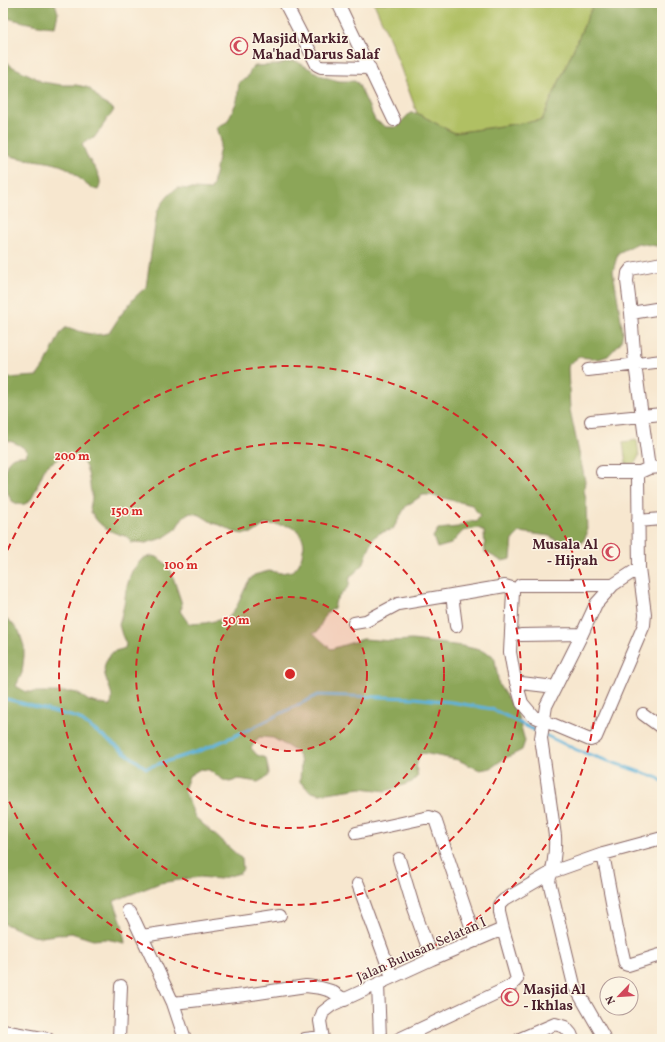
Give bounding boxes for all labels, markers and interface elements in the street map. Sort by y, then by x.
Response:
place label: Masjid Markiz Ma'had Darus Salaf [252,30,381,65]
mosque icon: Masjid Markiz Ma'had Darus Salaf [229,36,249,56]
text: 200 m [54,449,90,465]
text: 150 m [111,504,143,520]
place label: Musala Al - Hijrah [532,536,598,571]
mosque icon: Musala Al - Hijrah [601,542,621,562]
text: 100 m [164,558,198,574]
text: 50 m [222,613,250,629]
centre of rings [283,667,297,681]
street label: Jalan Bulusan Selatan I [354,913,489,988]
north arrow [599,976,639,1016]
place label: Masjid Al - Ikhlas [523,981,586,1016]
mosque icon: Masjid Al - Ikhlas [500,987,520,1007]
text: N [603,993,620,1006]

